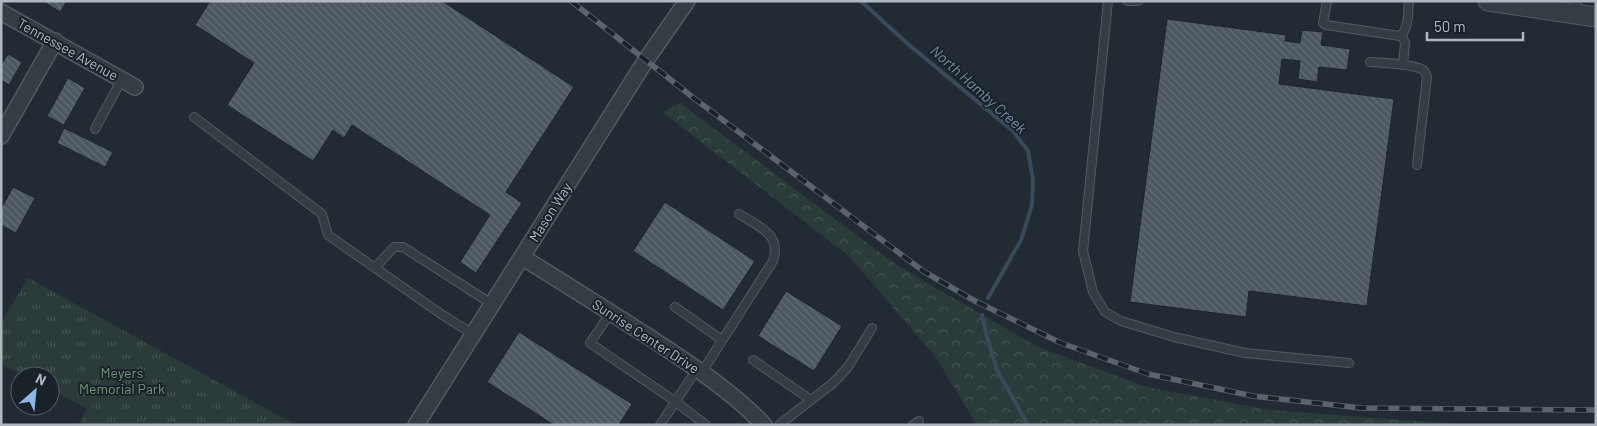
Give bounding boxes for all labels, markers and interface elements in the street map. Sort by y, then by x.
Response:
scale bar [1427,10,1523,42]
street label: Tennessee Avenue [15,14,121,84]
text: 50 m [1434,17,1466,35]
water label: North Hamby Creek [927,41,1031,137]
street label: Mason Way [525,179,575,245]
street label: Sunrise Center Drive [589,295,703,377]
park label: Meyers Memorial Park [79,364,165,397]
north arrow [10,366,60,416]
text: N [33,369,49,389]

